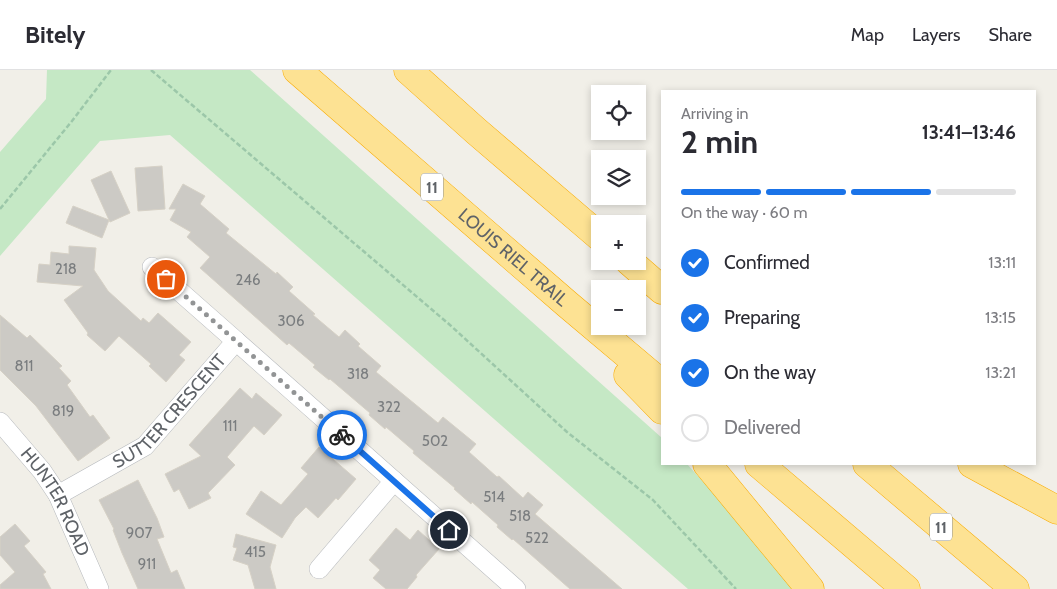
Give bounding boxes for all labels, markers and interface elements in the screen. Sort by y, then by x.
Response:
text: Bitely [25,20,85,49]
text: Map [851,24,884,46]
text: Layers [912,24,961,46]
text: Share [989,24,1032,46]
map controls [591,85,646,335]
button: locate [591,85,646,140]
text: Arriving in [681,104,748,123]
text: 13:41–13:46 [922,121,1016,144]
text: 2 min [681,122,758,161]
button: layers [591,150,646,205]
road number: 11 [421,174,443,200]
text: On the way · 60 m [681,203,807,222]
street label: LOUIS RIEL TRAIL [454,204,573,311]
button: + [591,215,646,270]
icon: check [681,249,709,277]
text: Confirmed [724,251,810,274]
text: 13:11 [988,253,1016,272]
pin [145,258,187,300]
house number: 218 [55,260,77,278]
icon: bag [152,265,180,293]
house number: 246 [235,271,261,289]
button: − [591,280,646,335]
icon: check [681,304,709,332]
text: Preparing [724,306,800,329]
text: 13:15 [985,308,1016,327]
house number: 306 [277,312,305,330]
street label: SUTTER CRESCENT [109,349,231,473]
house number: 811 [15,357,33,375]
icon: check [681,359,709,387]
text: On the way [724,361,816,384]
text: 13:21 [985,363,1016,382]
house number: 318 [347,365,369,383]
house number: 322 [377,398,401,416]
house number: 819 [52,402,74,420]
courier [317,410,367,460]
text: Delivered [724,416,801,439]
house number: 111 [223,417,237,435]
icon: bike [328,421,356,449]
house number: 502 [422,432,448,450]
street label: HUNTER ROAD [16,443,94,559]
house number: 514 [483,488,505,506]
house number: 518 [509,507,531,525]
pin [428,509,470,551]
road number: 11 [930,514,952,541]
icon: home [435,516,463,544]
house number: 907 [126,524,153,542]
house number: 522 [525,529,549,547]
house number: 415 [244,543,266,561]
house number: 911 [138,555,156,573]

